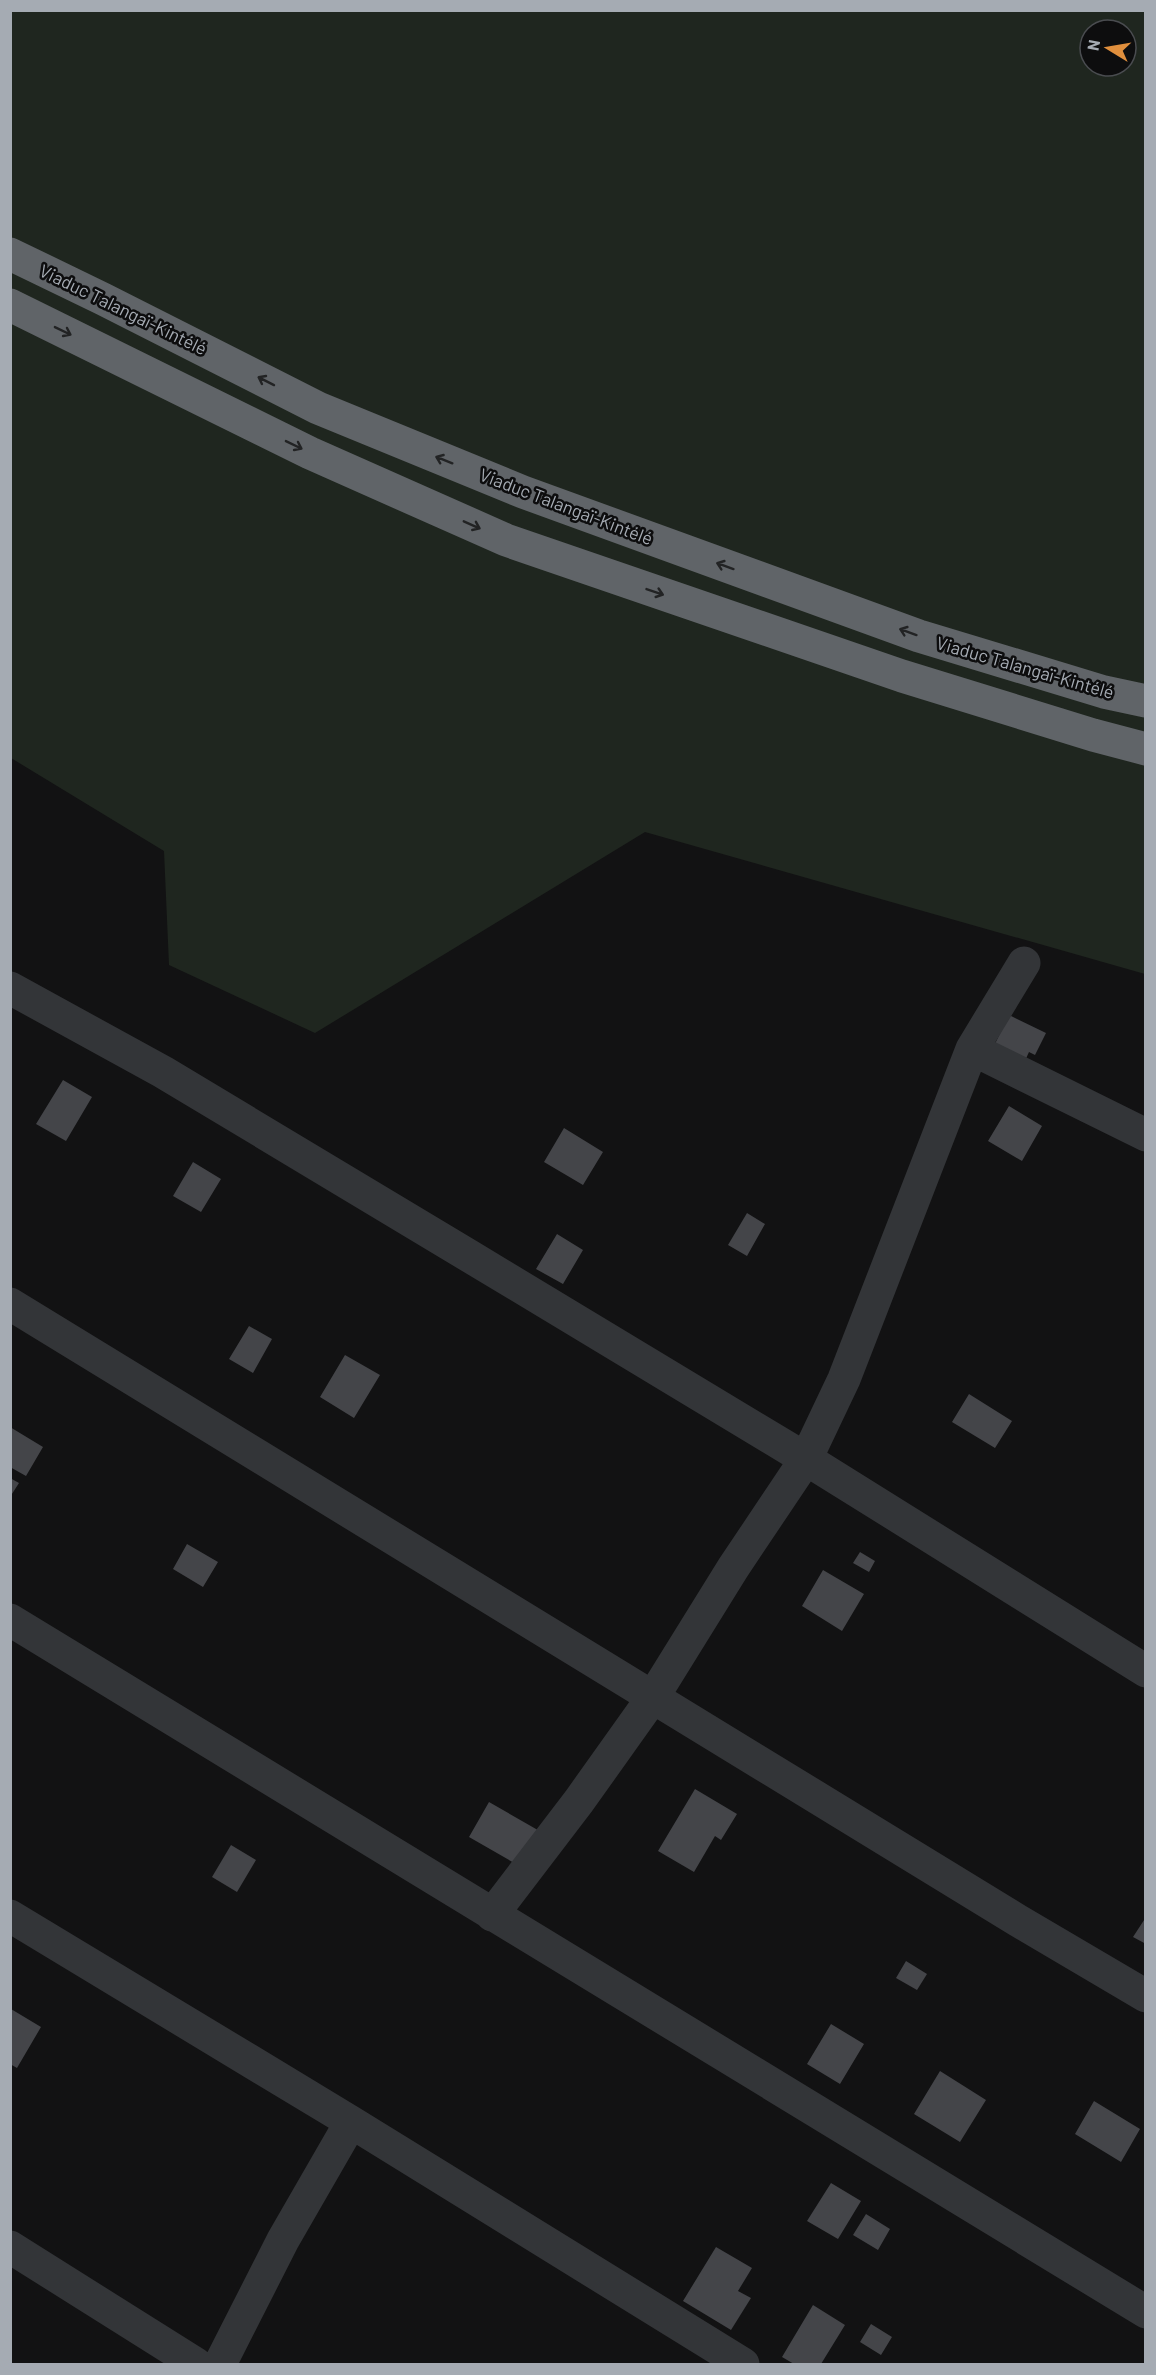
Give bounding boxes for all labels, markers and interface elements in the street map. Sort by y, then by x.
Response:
north arrow [1078,18,1138,78]
text: N [1082,38,1103,52]
street label: Viaduc Talangaï-Kintélé [36,259,211,359]
one-way arrow [53,325,71,337]
one-way arrow [257,375,275,387]
one-way arrow [285,440,303,452]
one-way arrow [435,454,454,465]
street label: Viaduc Talangaï-Kintélé [477,463,656,549]
one-way arrow [462,520,481,531]
one-way arrow [716,560,734,571]
one-way arrow [645,587,664,598]
one-way arrow [899,626,918,637]
street label: Viaduc Talangaï-Kintélé [934,631,1117,703]

